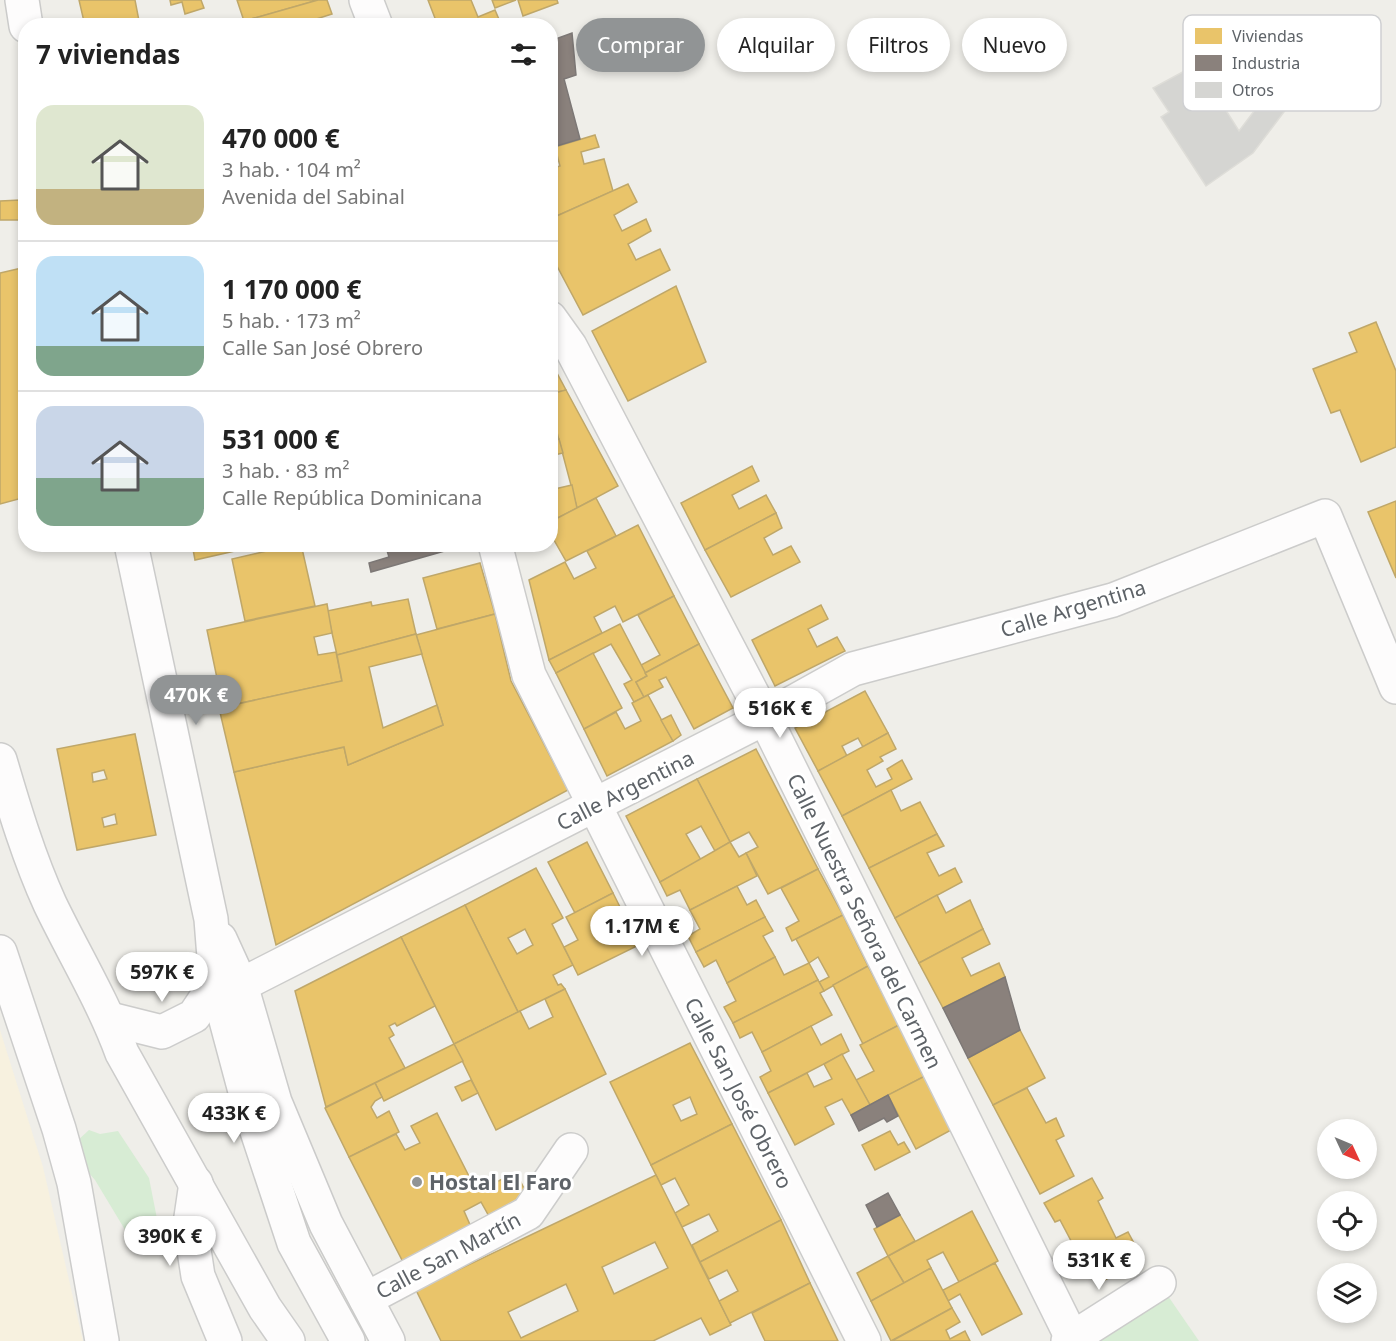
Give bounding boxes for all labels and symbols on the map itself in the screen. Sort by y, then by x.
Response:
legend [1183,15,1381,111]
text: Viviendas [1232,25,1303,47]
text: Industria [1232,52,1300,74]
text: Otros [1232,79,1274,101]
street label: Calle Argentina [997,573,1149,643]
pin: 470K € [147,675,245,726]
pin: 516K € [731,688,829,739]
street label: Calle Argentina [552,743,698,837]
street label: Calle Nuestra Señora del Carmen [781,769,949,1073]
pin: 1.17M € [587,906,697,957]
pin: 597K € [113,952,211,1003]
street label: Calle San José Obrero [679,993,799,1193]
pin: 433K € [185,1093,283,1144]
north arrow [1317,1119,1377,1179]
place label: Hostal El Faro [429,1168,572,1196]
marker: Hostal El Faro [410,1175,424,1189]
street label: Calle San Martín [371,1205,525,1305]
pin: 390K € [121,1216,219,1267]
pin: 531K € [1050,1240,1148,1291]

